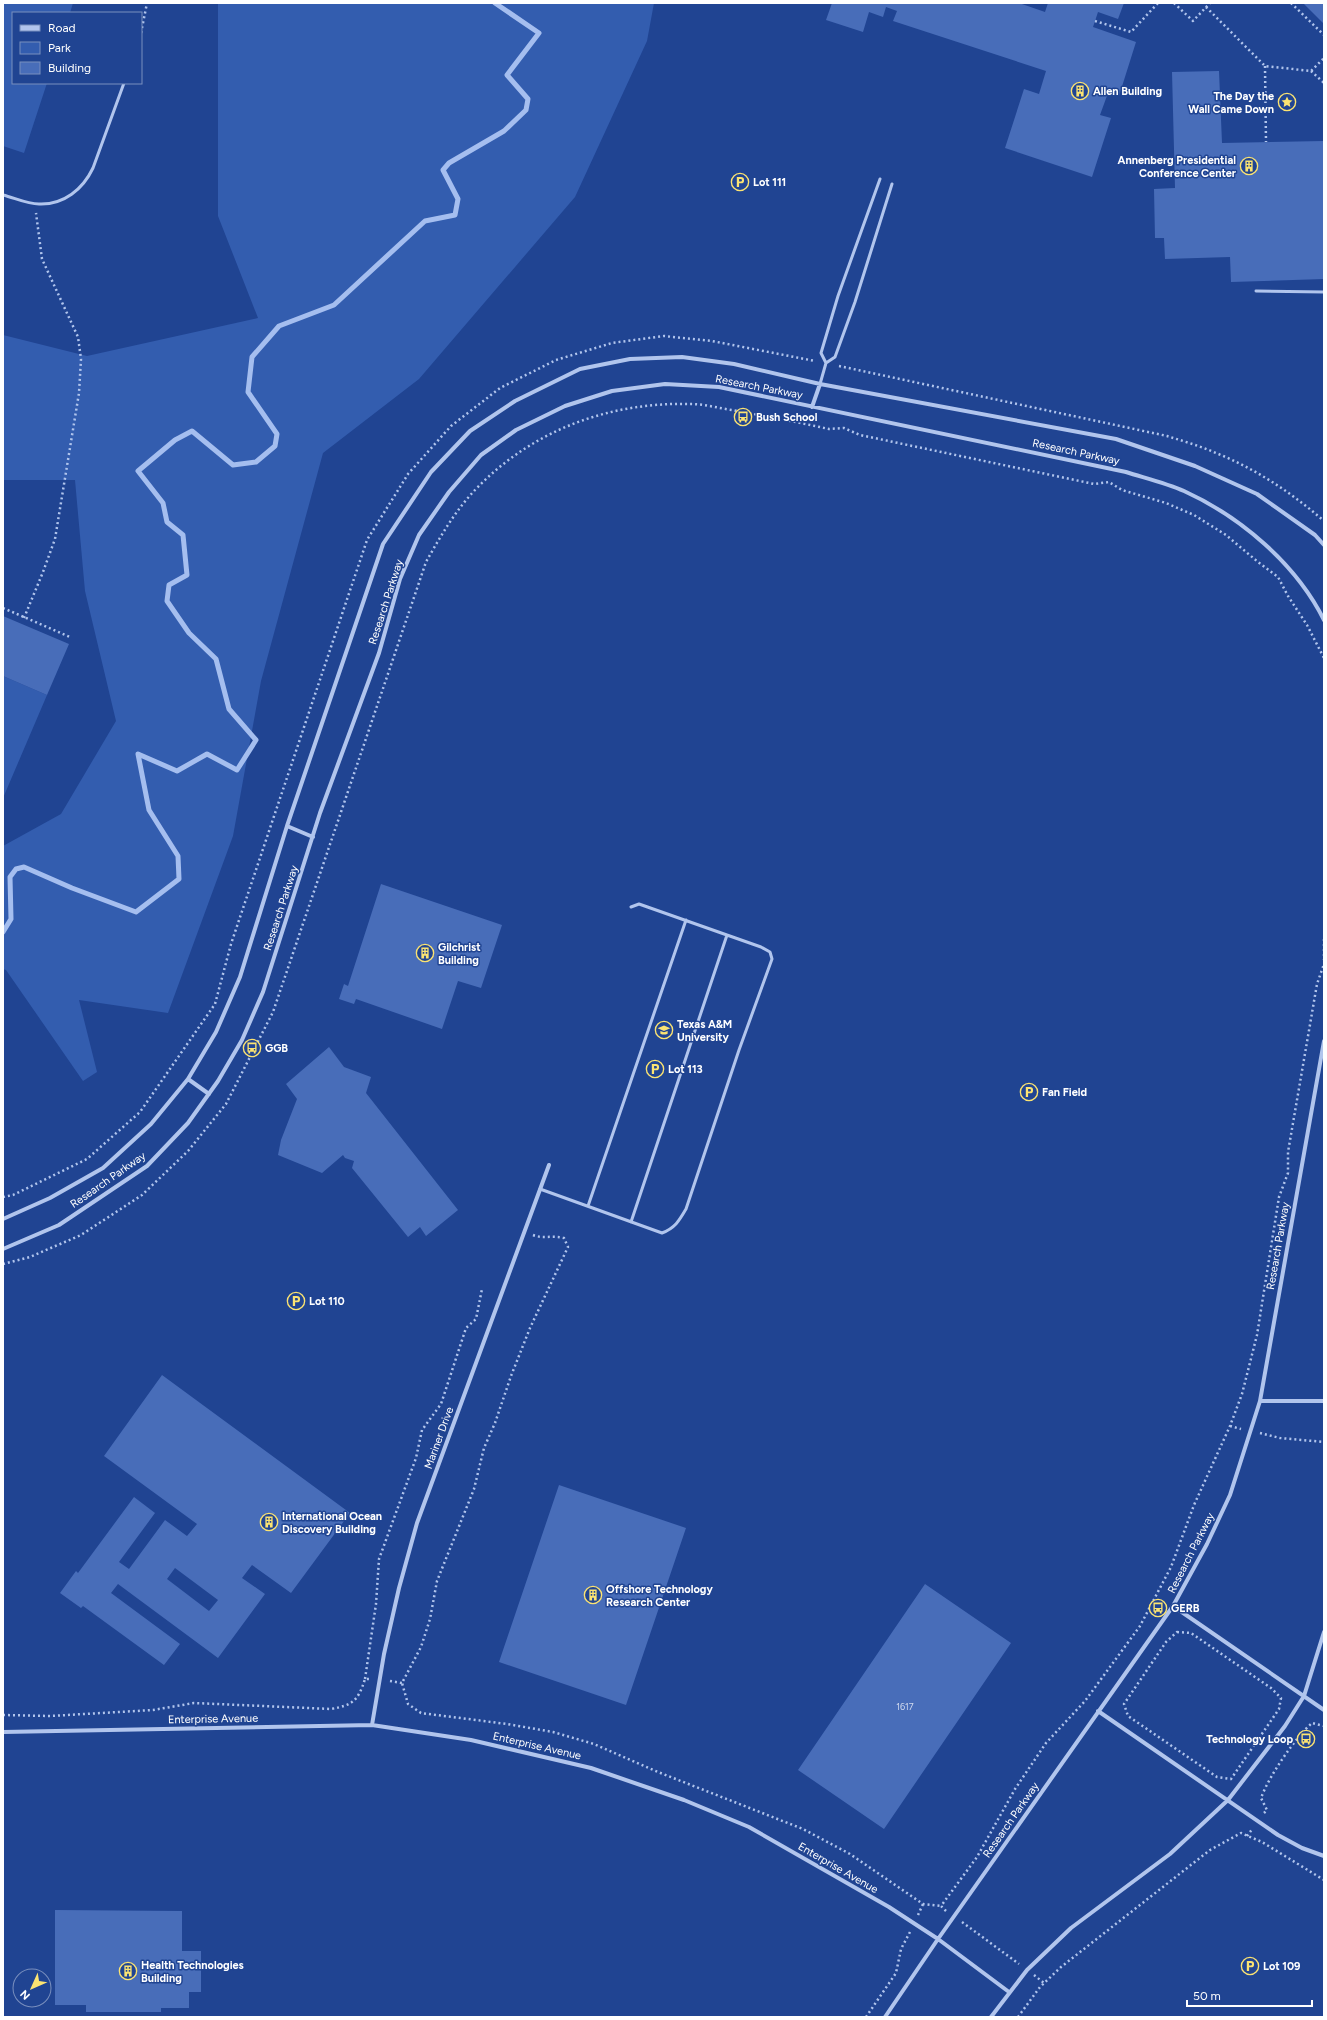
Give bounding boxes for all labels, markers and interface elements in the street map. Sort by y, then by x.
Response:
legend [12,12,142,84]
text: Road [48,21,76,35]
text: Park [48,41,71,55]
text: Building [48,61,91,75]
building icon: Allen Building [1070,81,1090,101]
place label: Allen Building [1093,85,1162,98]
place label: The Day the Wall Came Down [1188,90,1274,116]
place icon: The Day the Wall Came Down [1277,92,1297,112]
place label: Annenberg Presidential Conference Center [1118,154,1237,180]
building icon: Annenberg Presidential Conference Center [1239,156,1259,176]
parking icon: Lot 111 [730,172,750,192]
place label: Lot 111 [753,176,786,189]
street label: Research Parkway [714,372,804,402]
bus stop icon: Bush School [733,407,753,427]
place label: Bush School [756,411,818,424]
street label: Research Parkway [1031,436,1121,468]
street label: Research Parkway [366,558,406,646]
street label: Research Parkway [261,864,301,952]
place label: Gilchrist Building [438,941,481,967]
building icon: Gilchrist Building [415,943,435,963]
place label: Texas A&M University [677,1018,732,1044]
school or university icon: Texas A&M University [654,1020,674,1040]
bus stop icon: GGB [242,1038,262,1058]
place label: GGB [265,1042,288,1055]
parking icon: Lot 113 [645,1059,665,1079]
place label: Lot 113 [668,1063,703,1076]
parking icon: Fan Field [1019,1082,1039,1102]
place label: Fan Field [1042,1086,1087,1099]
street label: Research Parkway [68,1149,148,1211]
street label: Research Parkway [1264,1201,1292,1291]
parking icon: Lot 110 [286,1291,306,1311]
place label: Lot 110 [309,1295,345,1308]
street label: Mariner Drive [422,1405,456,1471]
place label: International Ocean Discovery Building [282,1510,382,1536]
street label: Research Parkway [1165,1510,1217,1596]
building icon: International Ocean Discovery Building [259,1512,279,1532]
place label: Offshore Technology Research Center [606,1583,713,1609]
building icon: Offshore Technology Research Center [583,1585,603,1605]
bus stop icon: GERB [1148,1598,1168,1618]
place label: GERB [1171,1602,1200,1615]
house number: 1617 [896,1701,914,1712]
street label: Enterprise Avenue [168,1712,258,1726]
bus stop icon: Technology Loop [1296,1729,1316,1749]
street label: Enterprise Avenue [492,1730,582,1762]
place label: Technology Loop [1206,1733,1293,1746]
street label: Research Parkway [980,1780,1042,1860]
street label: Enterprise Avenue [796,1840,880,1896]
parking icon: Lot 109 [1240,1956,1260,1976]
place label: Health Technologies Building [141,1959,244,1985]
place label: Lot 109 [1263,1960,1301,1973]
building icon: Health Technologies Building [118,1961,138,1981]
north arrow [12,1968,52,2008]
scale bar [1187,1982,1312,2008]
text: N [18,1987,33,2002]
text: 50 m [1193,1989,1221,2003]

